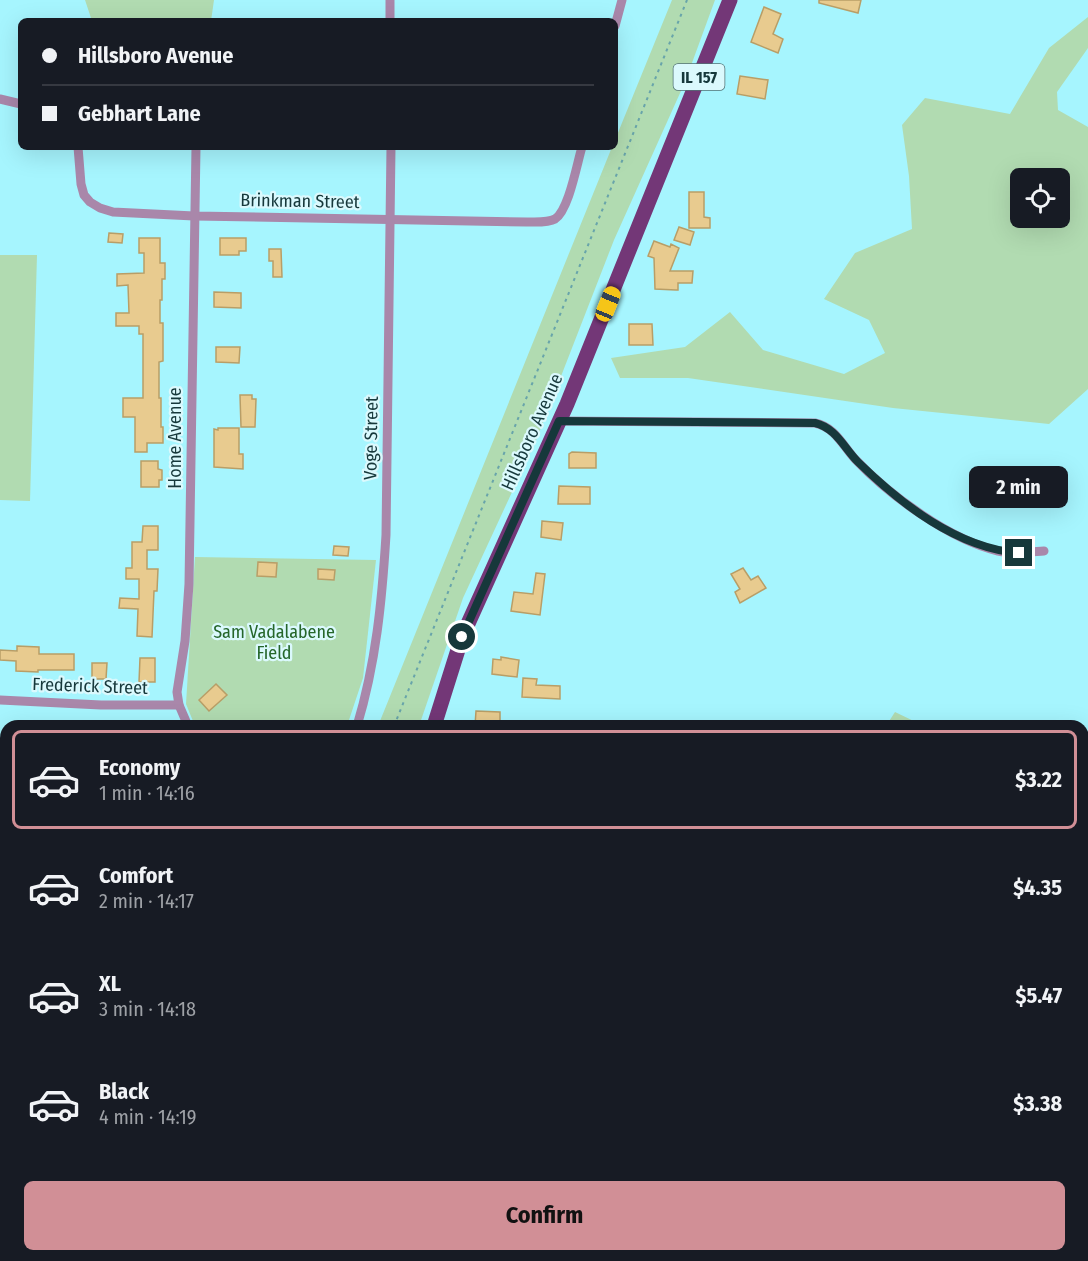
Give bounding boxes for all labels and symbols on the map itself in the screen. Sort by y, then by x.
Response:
road number: IL 157 [674,64,724,90]
street label: Brinkman Street [240,189,360,213]
car [593,284,623,324]
street label: Hillsboro Avenue [496,370,568,494]
street label: Home Avenue [164,387,186,489]
street label: Voge Street [359,396,383,480]
callout: 2 min [970,466,1068,508]
route end [1005,539,1032,566]
park label: Sam Vadalabene Field [213,621,335,664]
route start [448,623,475,650]
street label: Frederick Street [32,673,148,699]

